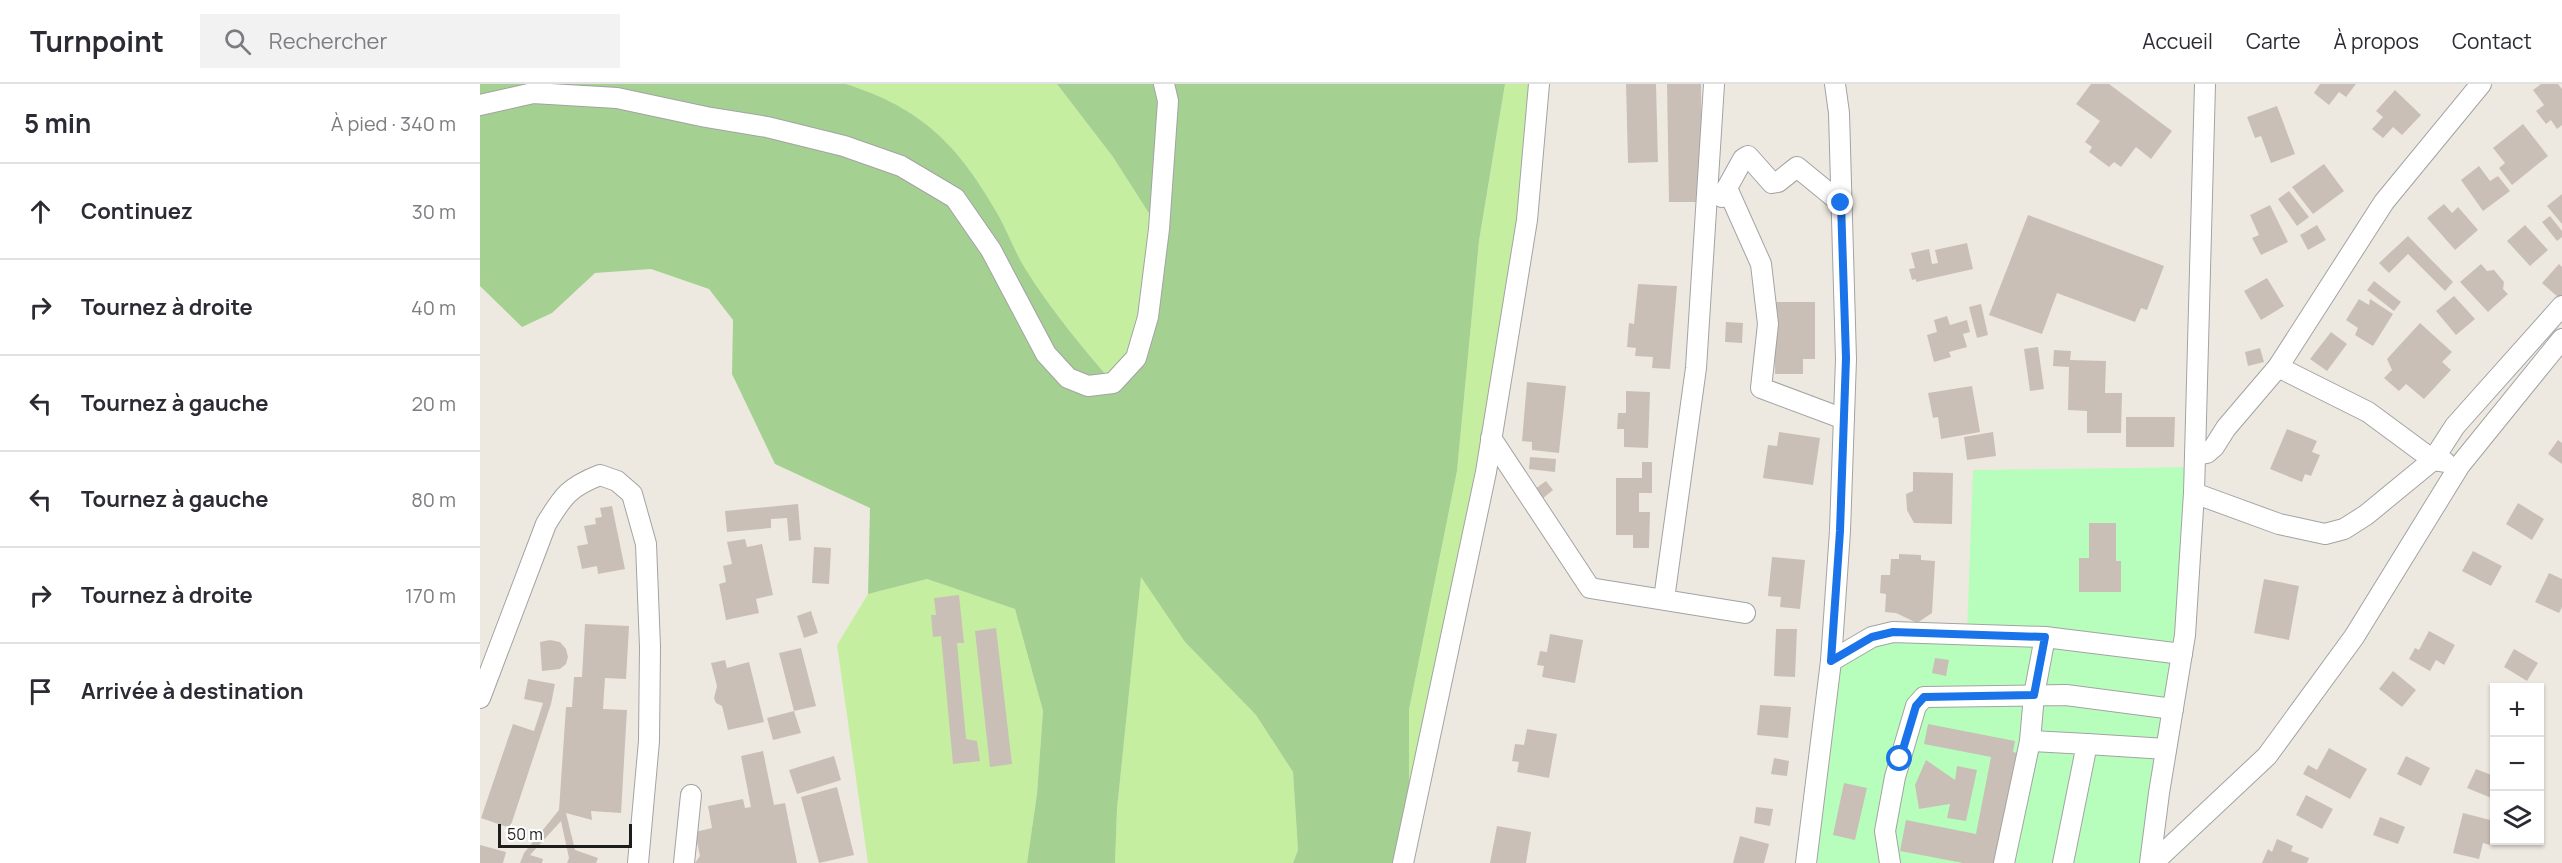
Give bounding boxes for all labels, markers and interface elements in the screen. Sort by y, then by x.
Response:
search box [200,14,620,68]
text: Turnpoint [30,22,164,60]
icon: search [221,25,254,58]
text: Rechercher [269,26,387,56]
text: Accueil [2142,27,2213,55]
text: Carte [2246,27,2300,55]
text: À propos [2333,27,2419,55]
text: Contact [2452,27,2532,55]
text: 5 min [24,105,91,141]
text: À pied · 340 m [331,110,456,137]
route end [1827,189,1853,215]
icon: ahead [24,195,57,228]
text: Continuez [81,196,193,226]
text: 30 m [412,198,456,225]
icon: right [24,291,57,324]
text: Tournez à droite [81,292,253,322]
text: 40 m [411,294,456,321]
icon: left [24,387,57,420]
text: Tournez à gauche [81,388,268,418]
text: 20 m [411,390,456,417]
icon: left [24,483,57,516]
text: Tournez à gauche [81,484,268,514]
text: 80 m [411,486,456,513]
icon: right [24,579,57,612]
text: Tournez à droite [81,580,253,610]
text: 170 m [405,582,456,609]
icon: arrive [24,675,57,708]
text: Arrivée à destination [81,676,304,706]
map controls [2490,683,2544,845]
button: + [2490,683,2544,737]
button: − [2490,737,2544,791]
route start [1886,745,1912,771]
button: layers [2490,791,2544,845]
scale bar [498,821,632,848]
text: 50 m [507,823,543,845]

